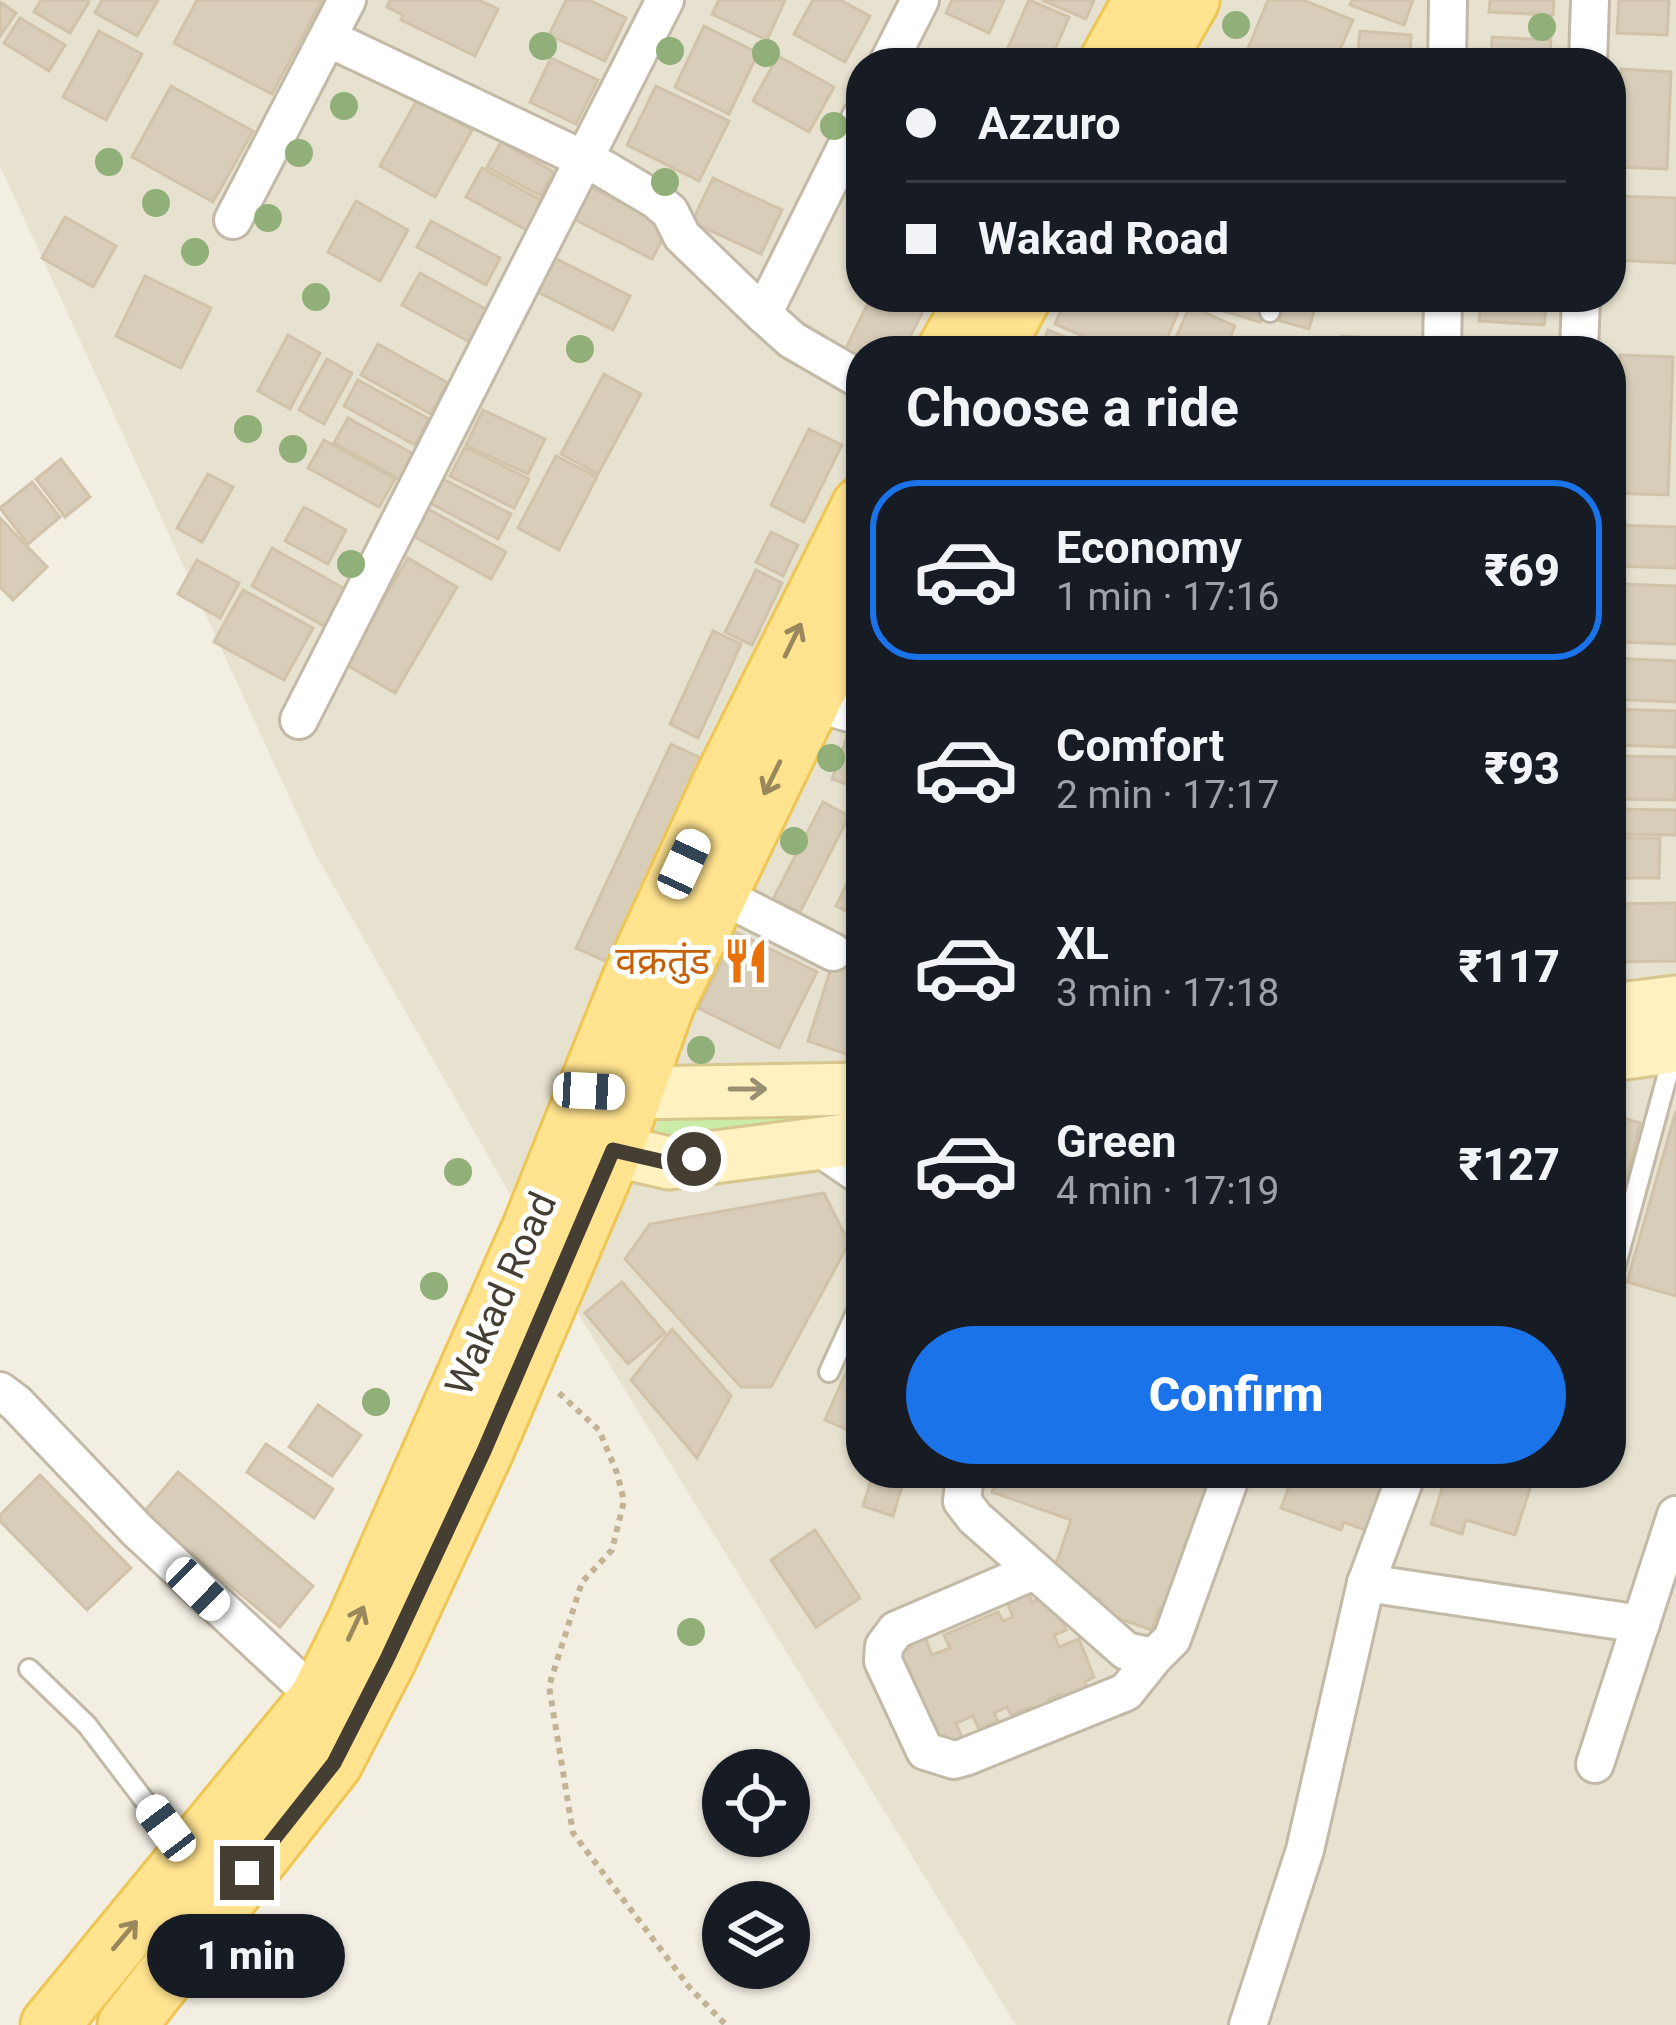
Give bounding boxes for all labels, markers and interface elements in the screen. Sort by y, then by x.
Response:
text: Azzuro [978,97,1121,150]
text: Wakad Road [978,212,1229,265]
text: Choose a ride [906,376,1239,439]
icon: car [912,516,1020,624]
text: Economy [1056,521,1242,574]
text: ₹69 [1484,544,1560,597]
text: 1 min · 17:16 [1056,574,1279,620]
one-way arrow [783,623,805,659]
icon: car [912,714,1020,822]
text: Comfort [1056,719,1224,772]
text: ₹93 [1484,742,1560,795]
one-way arrow [759,760,782,795]
text: 2 min · 17:17 [1056,772,1279,818]
car [652,824,716,904]
icon: car [912,912,1020,1020]
text: XL [1056,917,1109,970]
restaurant icon: वक्रतुंड [721,936,771,986]
place label: वक्रतुंड [615,938,711,984]
text: ₹117 [1458,940,1560,993]
text: 3 min · 17:18 [1056,970,1279,1016]
car [552,1071,626,1111]
one-way arrow [728,1078,767,1100]
icon: car [912,1110,1020,1218]
text: Green [1056,1115,1177,1168]
route start [667,1132,721,1186]
text: ₹127 [1458,1138,1560,1191]
text: 4 min · 17:19 [1056,1168,1279,1214]
street label: Wakad Road [436,1185,566,1403]
button: Confirm [906,1326,1566,1464]
car [160,1551,236,1627]
one-way arrow [346,1606,368,1642]
map controls [702,1749,810,1989]
button: locate [702,1749,810,1857]
car [130,1788,202,1868]
route end [220,1846,274,1900]
button: layers [702,1881,810,1989]
callout: 1 min [148,1915,346,1999]
one-way arrow [110,1920,138,1951]
text: 1 min [197,1933,295,1979]

